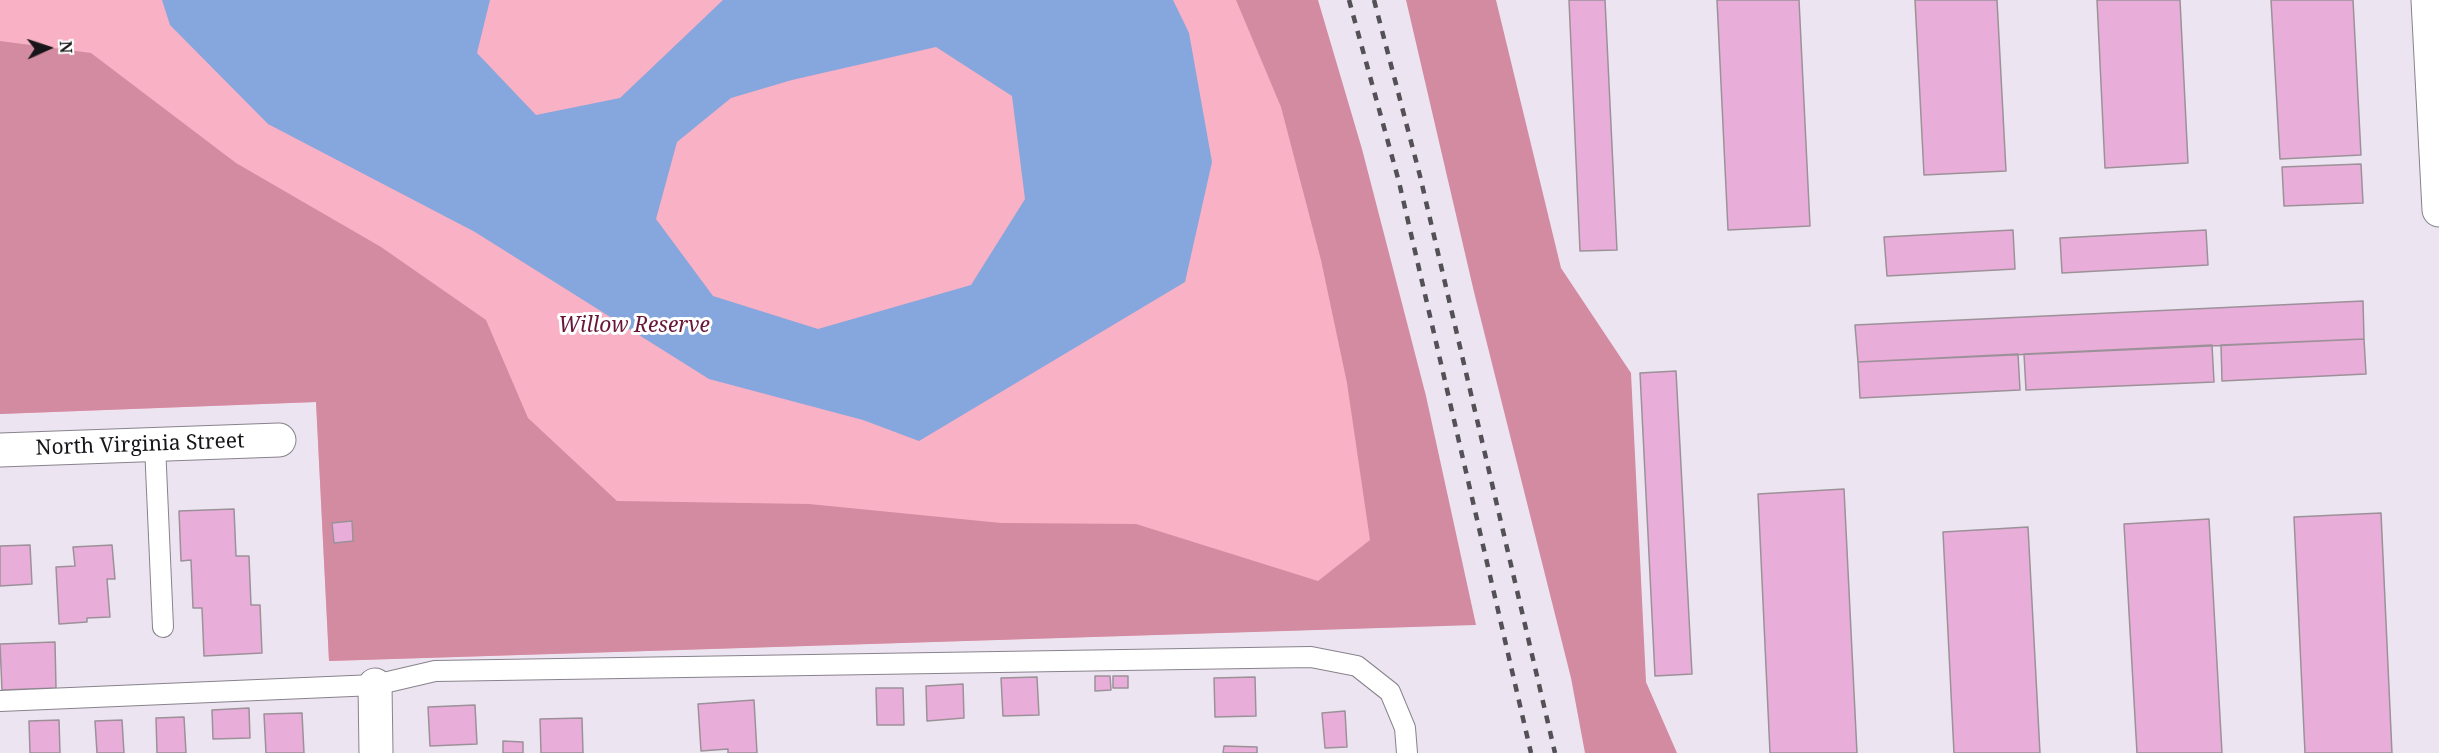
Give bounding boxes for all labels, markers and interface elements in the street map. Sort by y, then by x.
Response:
north arrow [18,18,78,78]
text: N [55,40,77,54]
park label: Willow Reserve [558,313,710,339]
street label: North Virginia Street [35,429,245,461]

